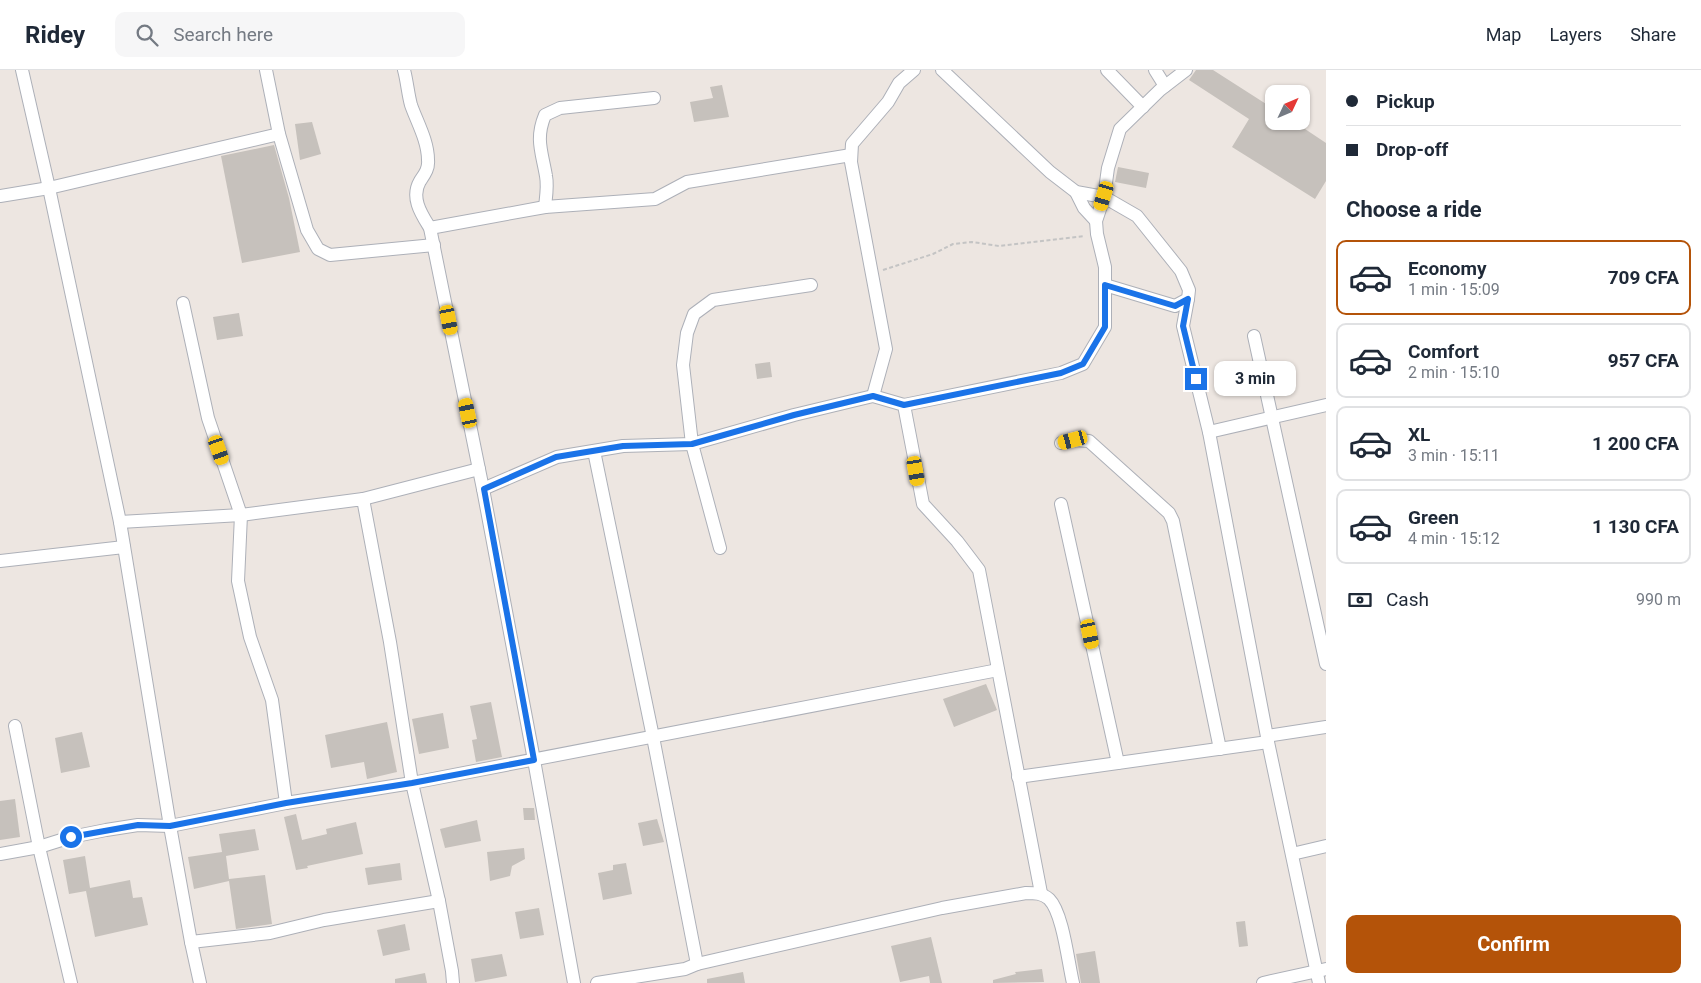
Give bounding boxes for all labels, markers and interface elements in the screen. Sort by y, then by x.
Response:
search box [115,12,465,57]
text: Ridey [25,21,85,49]
icon: search [133,21,161,49]
text: Search here [173,23,273,46]
text: Map [1486,24,1521,45]
text: Layers [1549,24,1602,45]
text: Share [1630,24,1676,45]
north arrow [1265,85,1310,130]
map controls [1265,85,1310,130]
text: Pickup [1376,90,1435,113]
text: Drop-off [1376,138,1448,161]
car [1092,179,1115,213]
text: Choose a ride [1346,197,1482,222]
icon: car [1348,255,1393,300]
text: Economy [1408,257,1487,280]
text: 709 CFA [1608,266,1679,289]
text: 1 min · 15:09 [1408,280,1500,299]
car [438,304,459,336]
icon: car [1348,338,1393,383]
text: Comfort [1408,340,1479,363]
text: 957 CFA [1608,349,1679,372]
callout: 3 min [1214,362,1296,396]
text: 2 min · 15:10 [1408,363,1500,382]
route end [1185,368,1207,390]
text: 3 min [1235,369,1275,388]
car [457,397,478,429]
icon: car [1348,421,1393,466]
text: XL [1408,423,1430,446]
car [1056,429,1089,451]
text: 1 200 CFA [1592,432,1679,455]
car [207,433,230,467]
text: 3 min · 15:11 [1408,446,1500,465]
car [906,455,925,487]
icon: car [1348,504,1393,549]
text: Green [1408,506,1459,529]
text: 1 130 CFA [1592,515,1679,538]
text: 4 min · 15:12 [1408,529,1500,548]
icon: cash [1346,586,1374,614]
text: Cash [1386,588,1429,611]
text: 990 m [1636,590,1681,609]
car [1079,618,1100,650]
route start [60,826,82,848]
button: Confirm [1346,915,1681,973]

